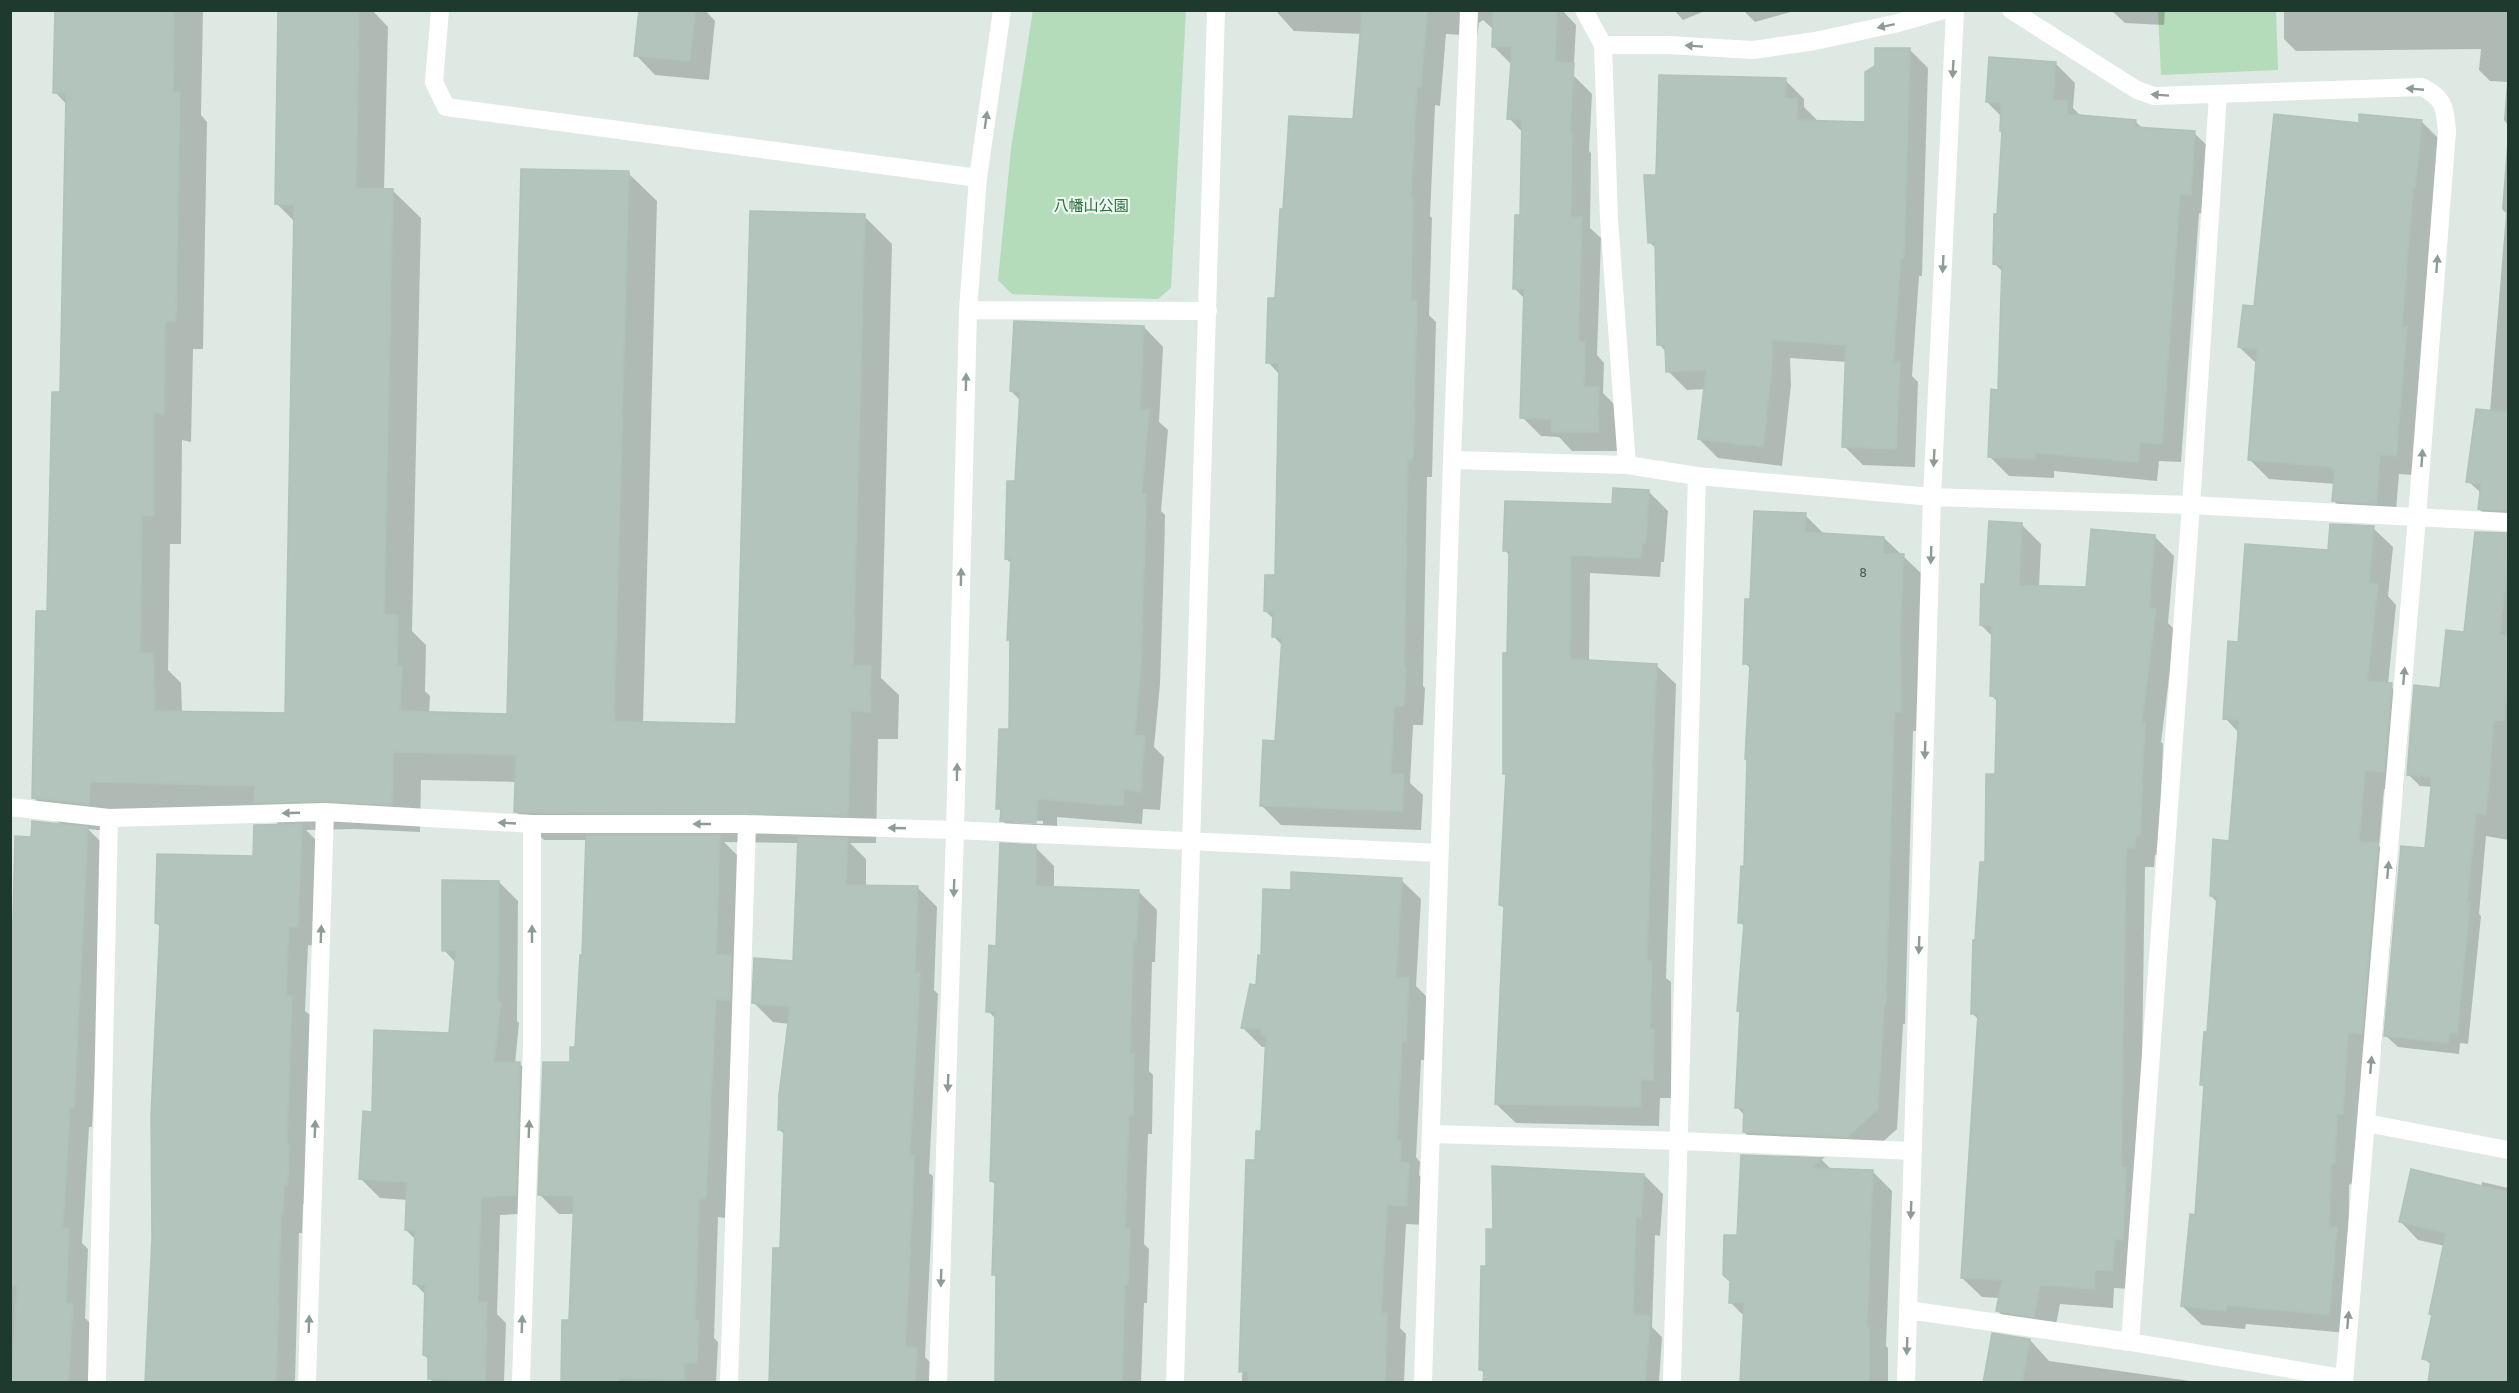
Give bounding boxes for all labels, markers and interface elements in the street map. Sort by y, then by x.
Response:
one-way arrow [1877,22,1896,31]
one-way arrow [1684,42,1703,51]
one-way arrow [1948,59,1957,78]
one-way arrow [2405,84,2424,93]
one-way arrow [2150,91,2169,100]
one-way arrow [982,110,991,129]
park label: 八幡山公園 [1053,197,1129,215]
one-way arrow [1939,254,1948,273]
one-way arrow [2432,254,2441,273]
one-way arrow [961,372,971,391]
one-way arrow [1930,449,1939,468]
one-way arrow [2417,449,2427,468]
one-way arrow [1926,546,1935,565]
house number: 8 [1859,566,1867,580]
one-way arrow [957,567,966,586]
one-way arrow [2399,666,2409,685]
one-way arrow [1920,741,1930,760]
one-way arrow [952,762,962,781]
one-way arrow [282,809,301,818]
one-way arrow [498,818,517,828]
one-way arrow [693,819,712,829]
one-way arrow [887,824,906,833]
one-way arrow [2383,861,2392,880]
one-way arrow [949,879,958,898]
one-way arrow [317,925,326,944]
one-way arrow [527,925,537,944]
one-way arrow [1915,936,1924,955]
one-way arrow [2366,1055,2376,1074]
one-way arrow [943,1074,952,1093]
one-way arrow [310,1120,320,1139]
one-way arrow [524,1120,534,1139]
one-way arrow [1907,1200,1916,1219]
one-way arrow [937,1269,946,1288]
one-way arrow [2344,1310,2353,1329]
one-way arrow [304,1315,313,1334]
one-way arrow [518,1315,527,1334]
one-way arrow [1902,1337,1911,1356]

